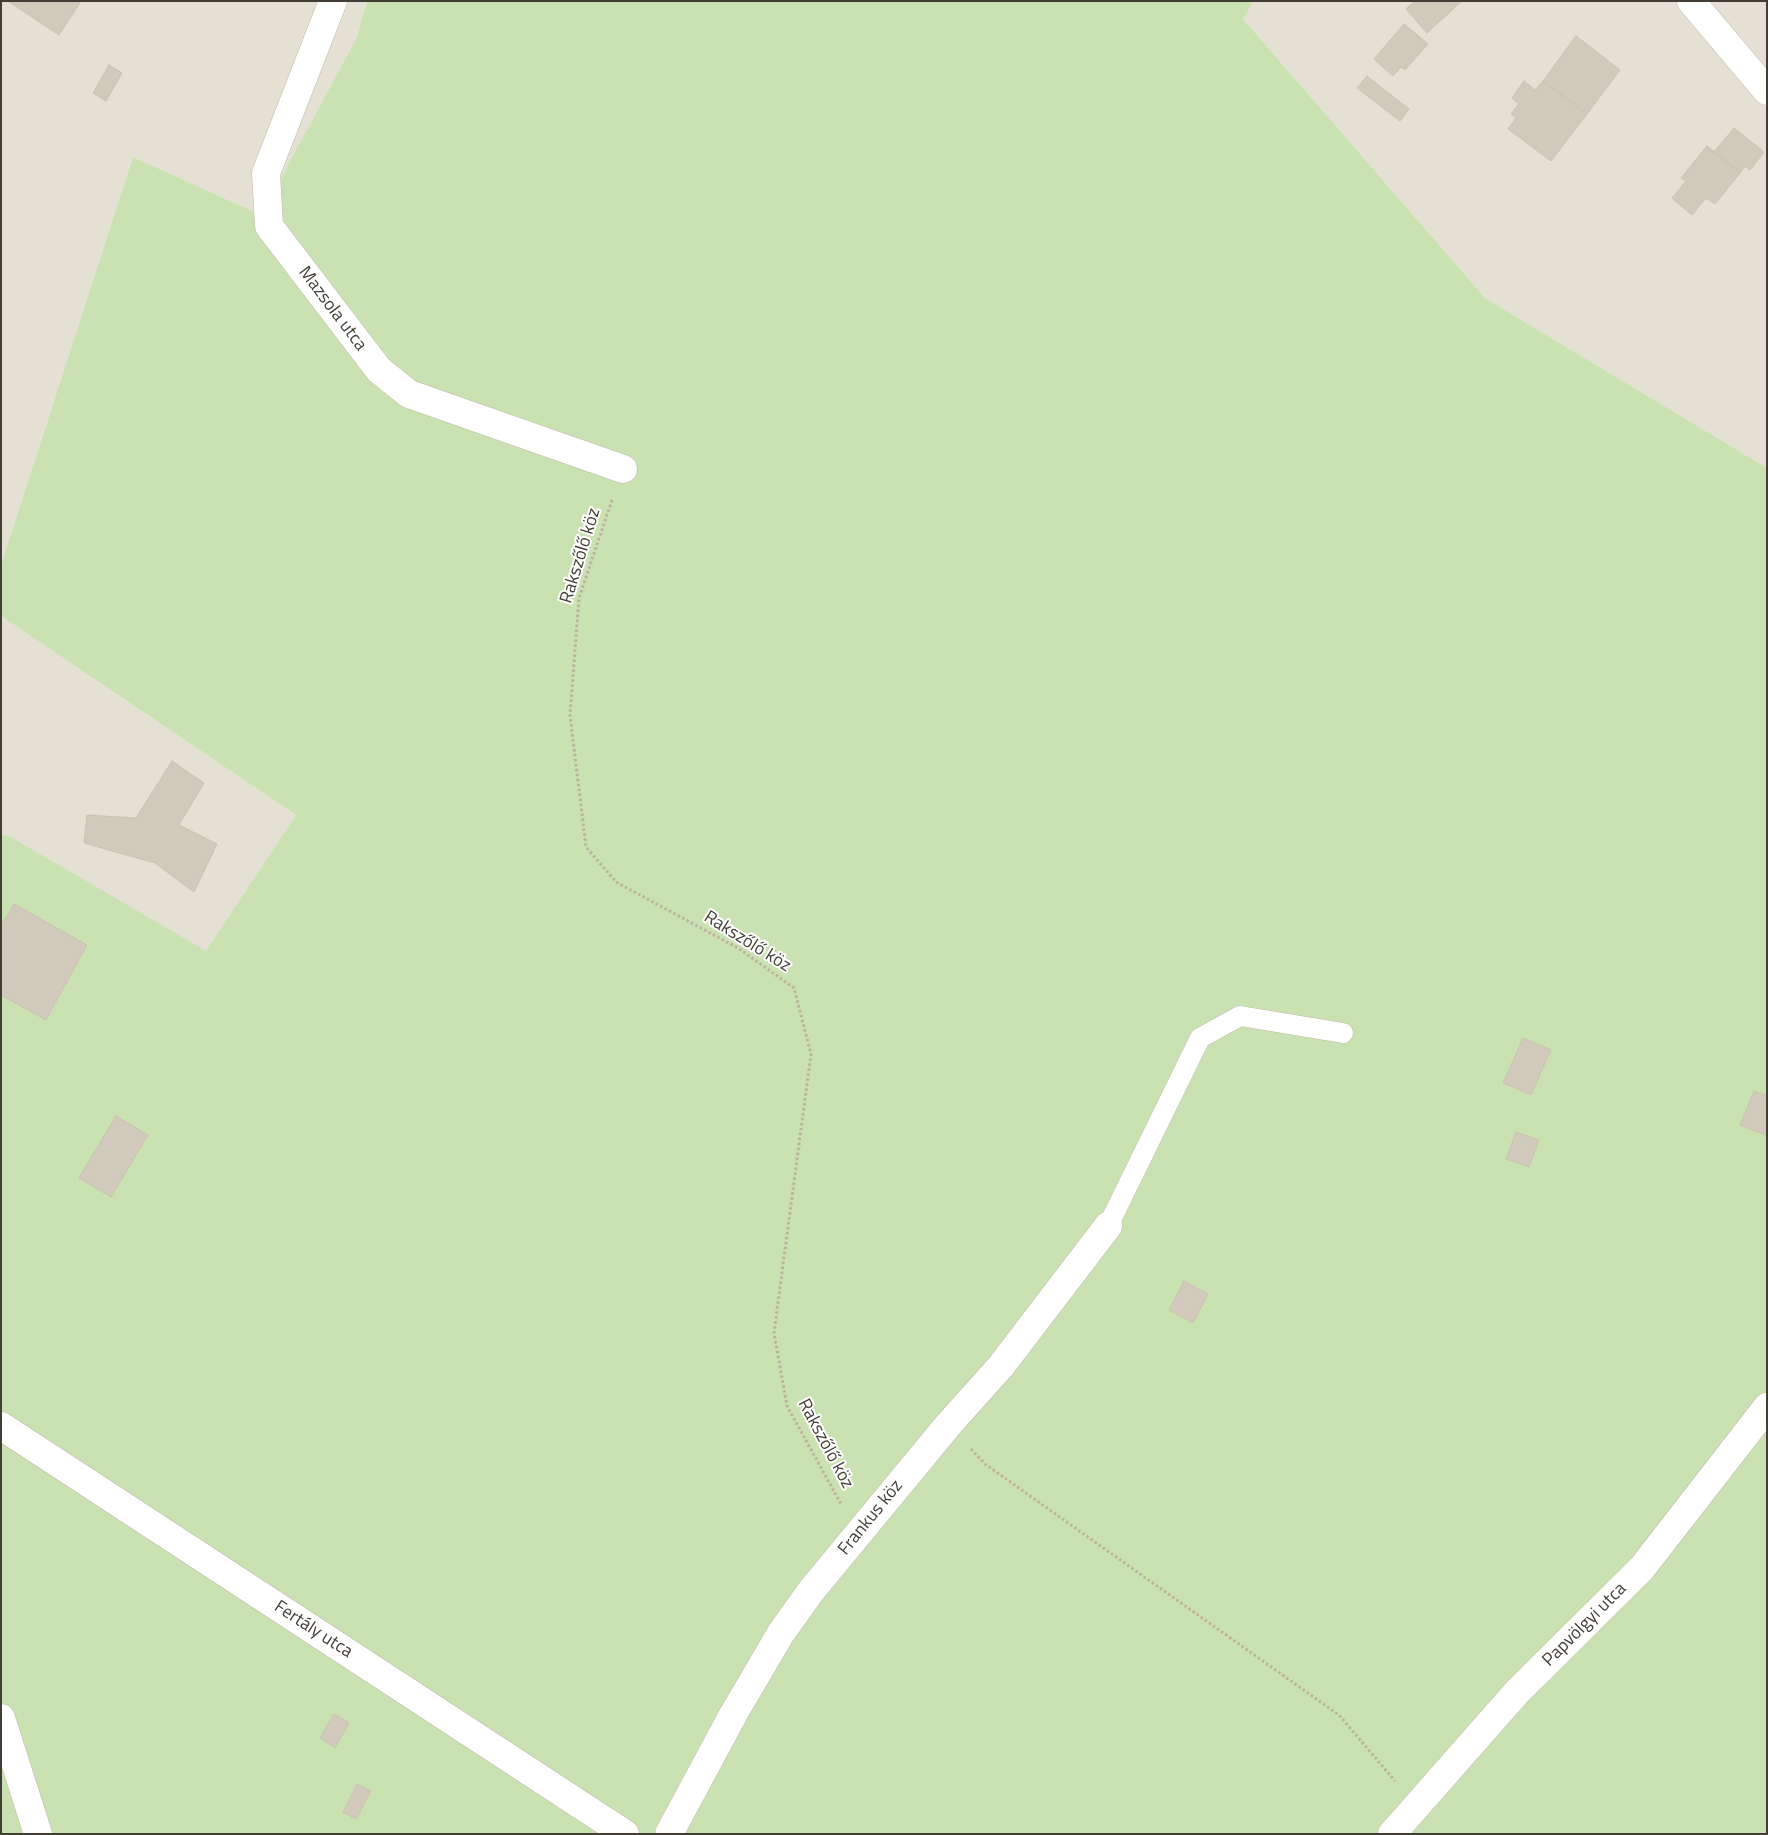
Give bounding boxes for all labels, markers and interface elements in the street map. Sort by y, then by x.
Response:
street label: Mazsola utca [293,263,371,355]
street label: Rakszőlő köz [556,506,606,606]
street label: Rakszőlő köz [700,907,794,977]
street label: Rakszőlő köz [792,1395,858,1493]
street label: Frankus köz [834,1476,908,1560]
street label: Papvölgyi utca [1539,1579,1631,1671]
street label: Fertály utca [270,1597,356,1663]

